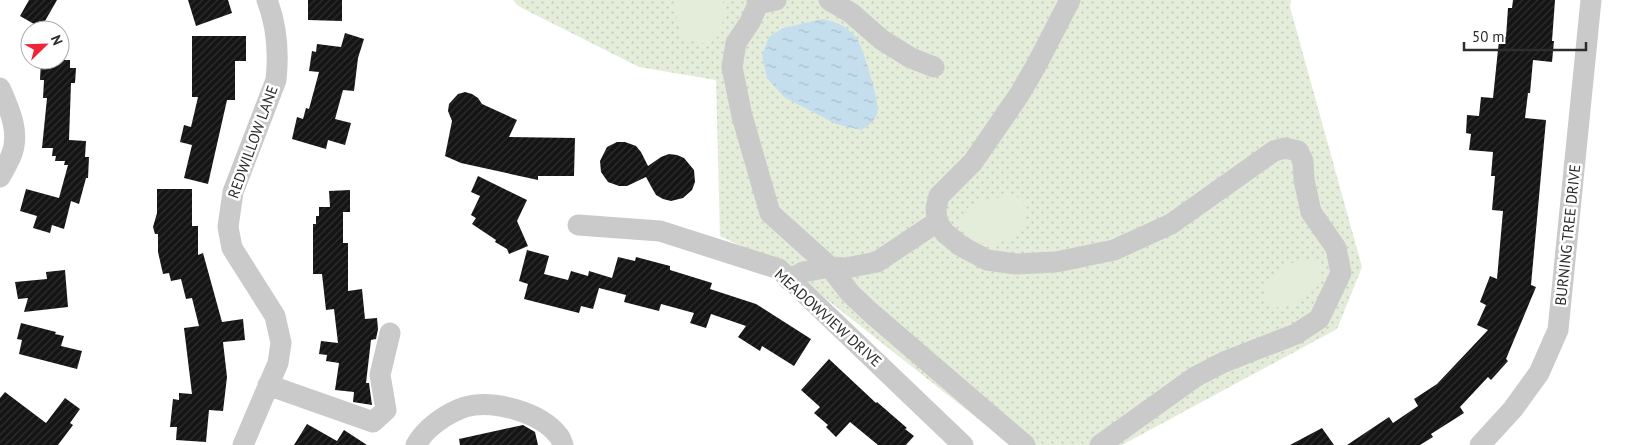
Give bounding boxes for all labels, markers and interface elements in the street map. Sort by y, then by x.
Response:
north arrow [20,20,70,70]
scale bar [1464,20,1586,52]
text: 50 m [1472,27,1505,46]
text: N [47,32,67,48]
street label: REDWILLOW LANE [223,83,282,201]
street label: BURNING TREE DRIVE [1551,163,1584,306]
street label: MEADOWVIEW DRIVE [771,265,886,371]

